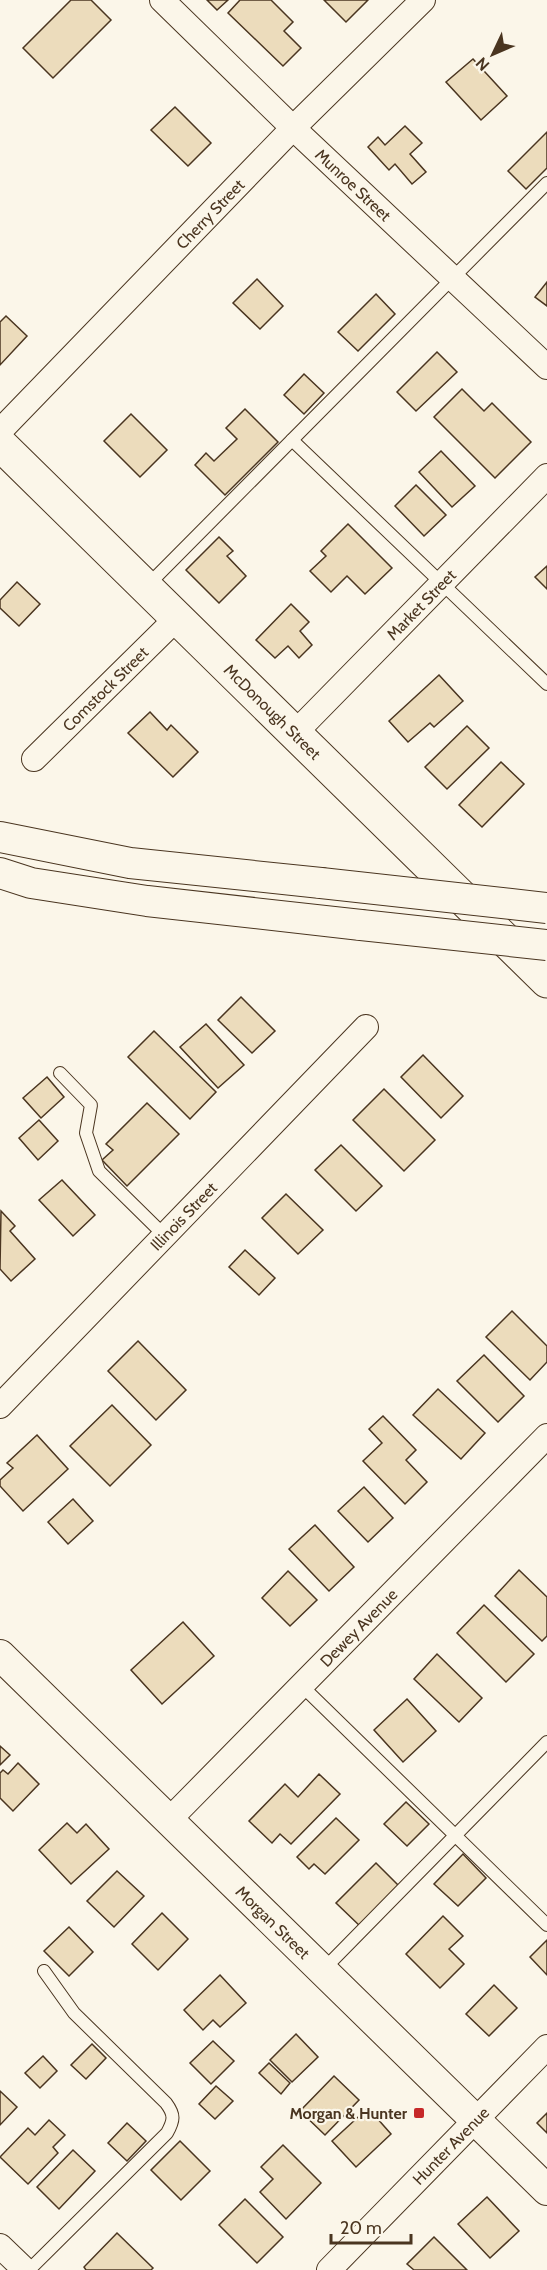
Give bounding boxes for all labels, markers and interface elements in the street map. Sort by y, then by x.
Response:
north arrow [463,24,523,84]
text: N [472,53,493,75]
street label: Munroe Street [312,145,396,225]
street label: Cherry Street [172,175,248,253]
street label: Market Street [382,565,460,644]
street label: Comstock Street [58,642,152,735]
street label: McDonough Street [220,660,325,764]
street label: Illinois Street [146,1178,221,1254]
street label: Dewey Avenue [316,1585,401,1671]
street label: Morgan Street [232,1882,314,1963]
street label: Hunter Avenue [408,2103,493,2188]
place label: Morgan & Hunter [289,2104,408,2123]
marker: Morgan & Hunter [412,2106,426,2120]
scale bar [331,2207,410,2245]
text: 20 m [340,2217,382,2239]

